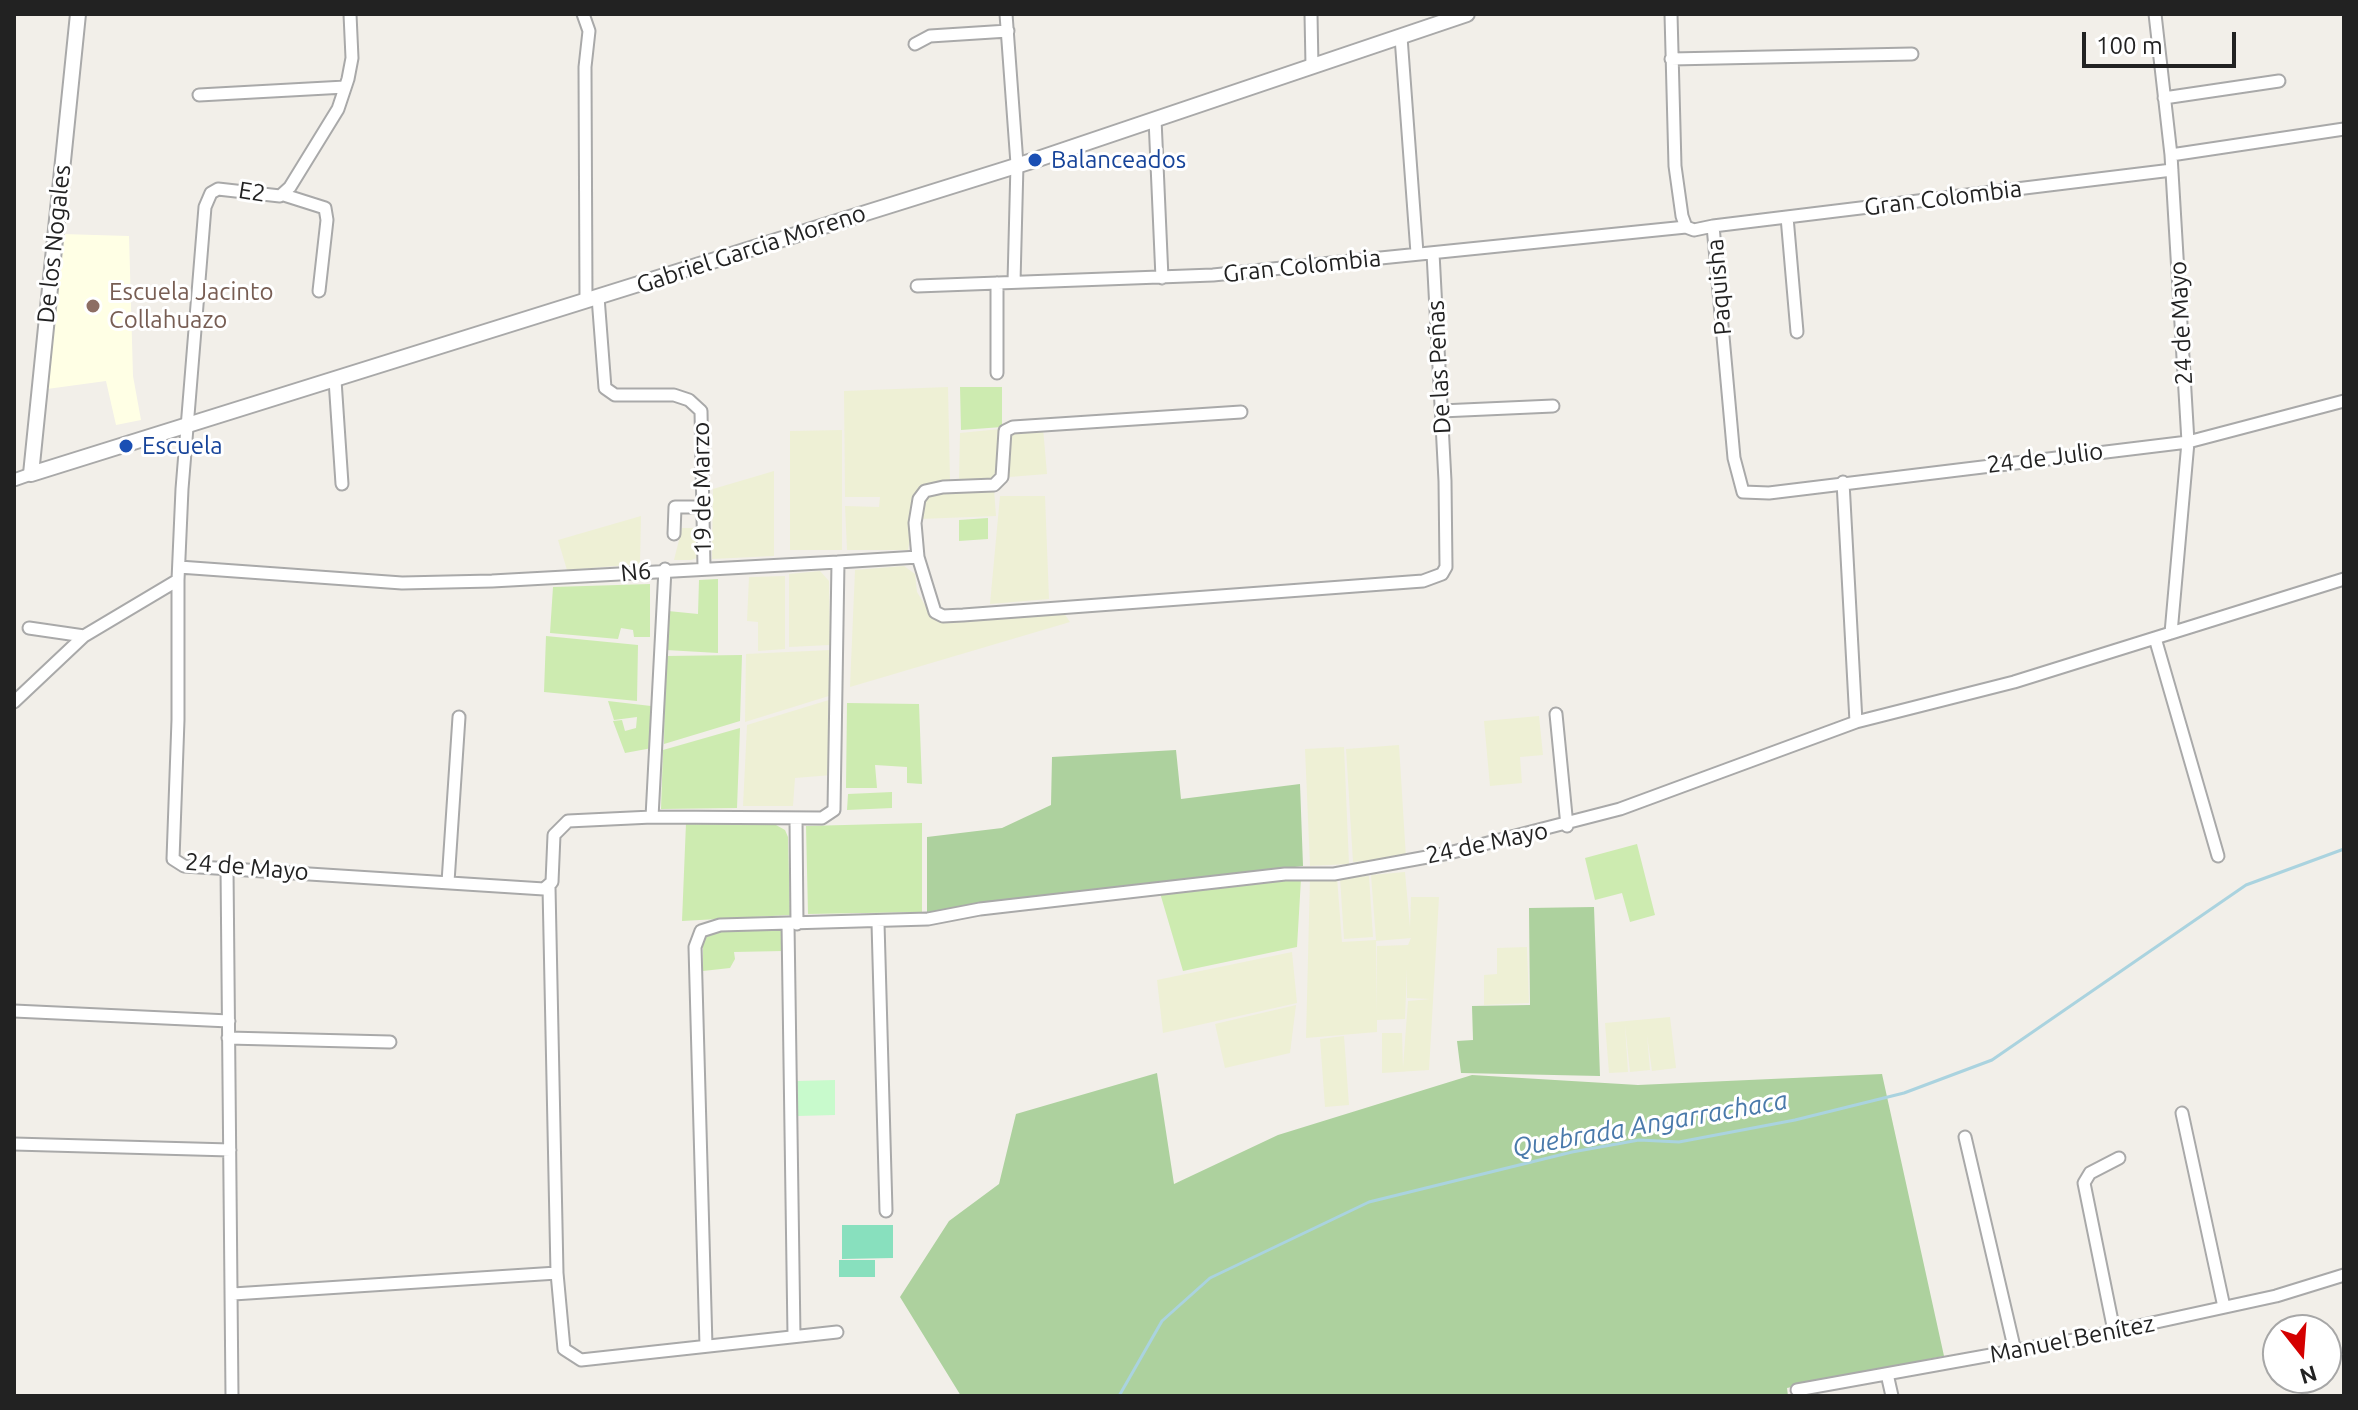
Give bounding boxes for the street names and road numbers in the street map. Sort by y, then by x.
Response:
street label: De los Nogales [31,163,77,325]
street label: Gran Colombia [1863,174,2023,222]
street label: E2 [236,176,268,208]
street label: Gabriel Garcia Moreno [633,198,869,300]
street label: Paquisha [1700,238,1738,336]
street label: Gran Colombia [1222,243,1382,289]
street label: 24 de Mayo [2163,260,2199,386]
street label: De las Peñas [1421,299,1457,435]
street label: 19 de Marzo [686,422,718,554]
street label: 24 de Julio [1985,437,2105,479]
street label: N6 [619,556,653,588]
street label: 24 de Mayo [1423,816,1551,870]
street label: 24 de Mayo [184,847,310,887]
street label: Manuel Benítez [1987,1309,2157,1369]

